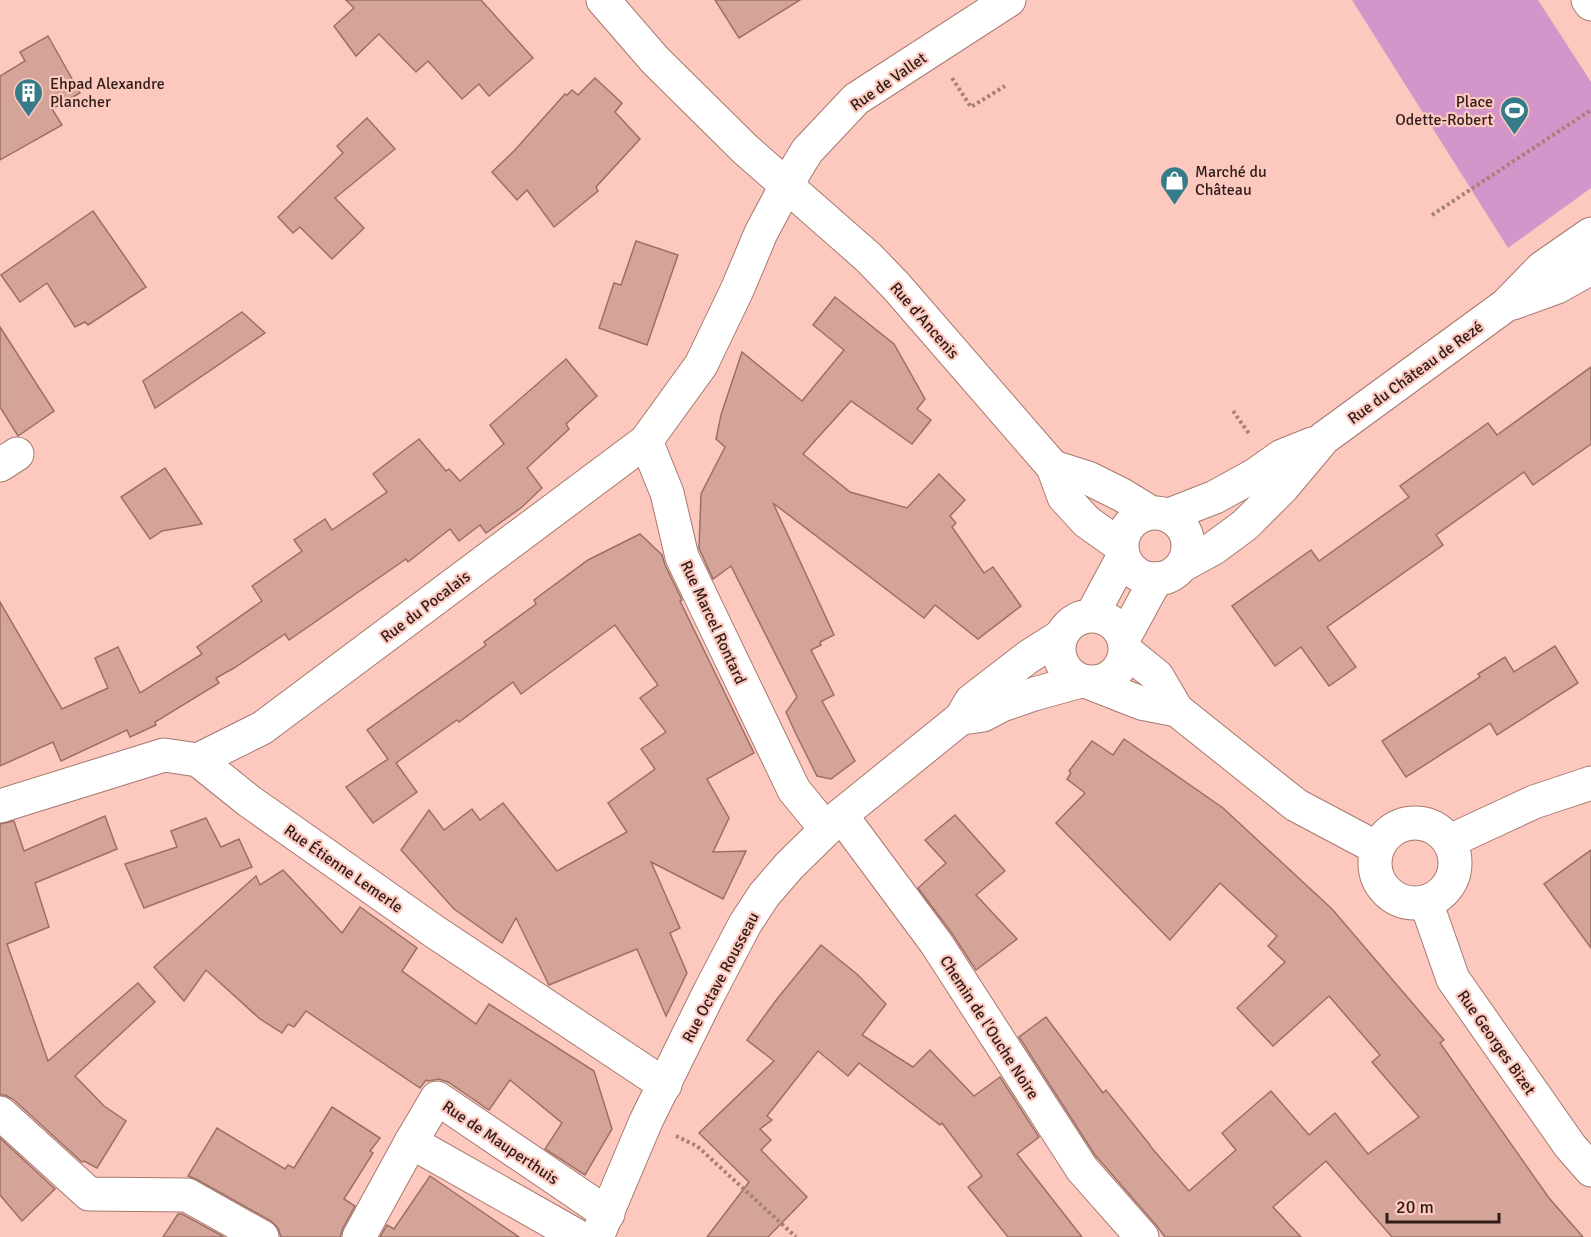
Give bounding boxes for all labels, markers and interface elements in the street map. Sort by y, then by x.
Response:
street label: Rue de Vallet [846,48,931,115]
place label: Ehpad Alexandre Plancher [50,74,165,112]
building icon: Ehpad Alexandre Plancher [13,76,45,118]
place label: Place Odette-Robert [1395,92,1493,130]
sports icon: Place Odette-Robert [1498,94,1530,136]
place label: Marché du Château [1195,162,1267,200]
shop icon: Marché du Château [1158,164,1190,206]
street label: Rue d'Ancenis [885,278,963,363]
street label: Rue du Château de Rezé [1344,317,1487,429]
street label: Rue Marcel Rontard [676,557,751,687]
street label: Rue du Pocalais [377,567,474,647]
street label: Rue Étienne Lemerle [280,820,407,917]
street label: Rue Octave Rousseau [678,909,764,1046]
street label: Chemin de l'Ouche Noire [935,952,1043,1103]
street label: Rue Georges Bizet [1453,986,1540,1099]
street label: Rue de Mauperthuis [438,1096,563,1189]
scale bar [1387,1186,1500,1224]
text: 20 m [1396,1196,1434,1218]

